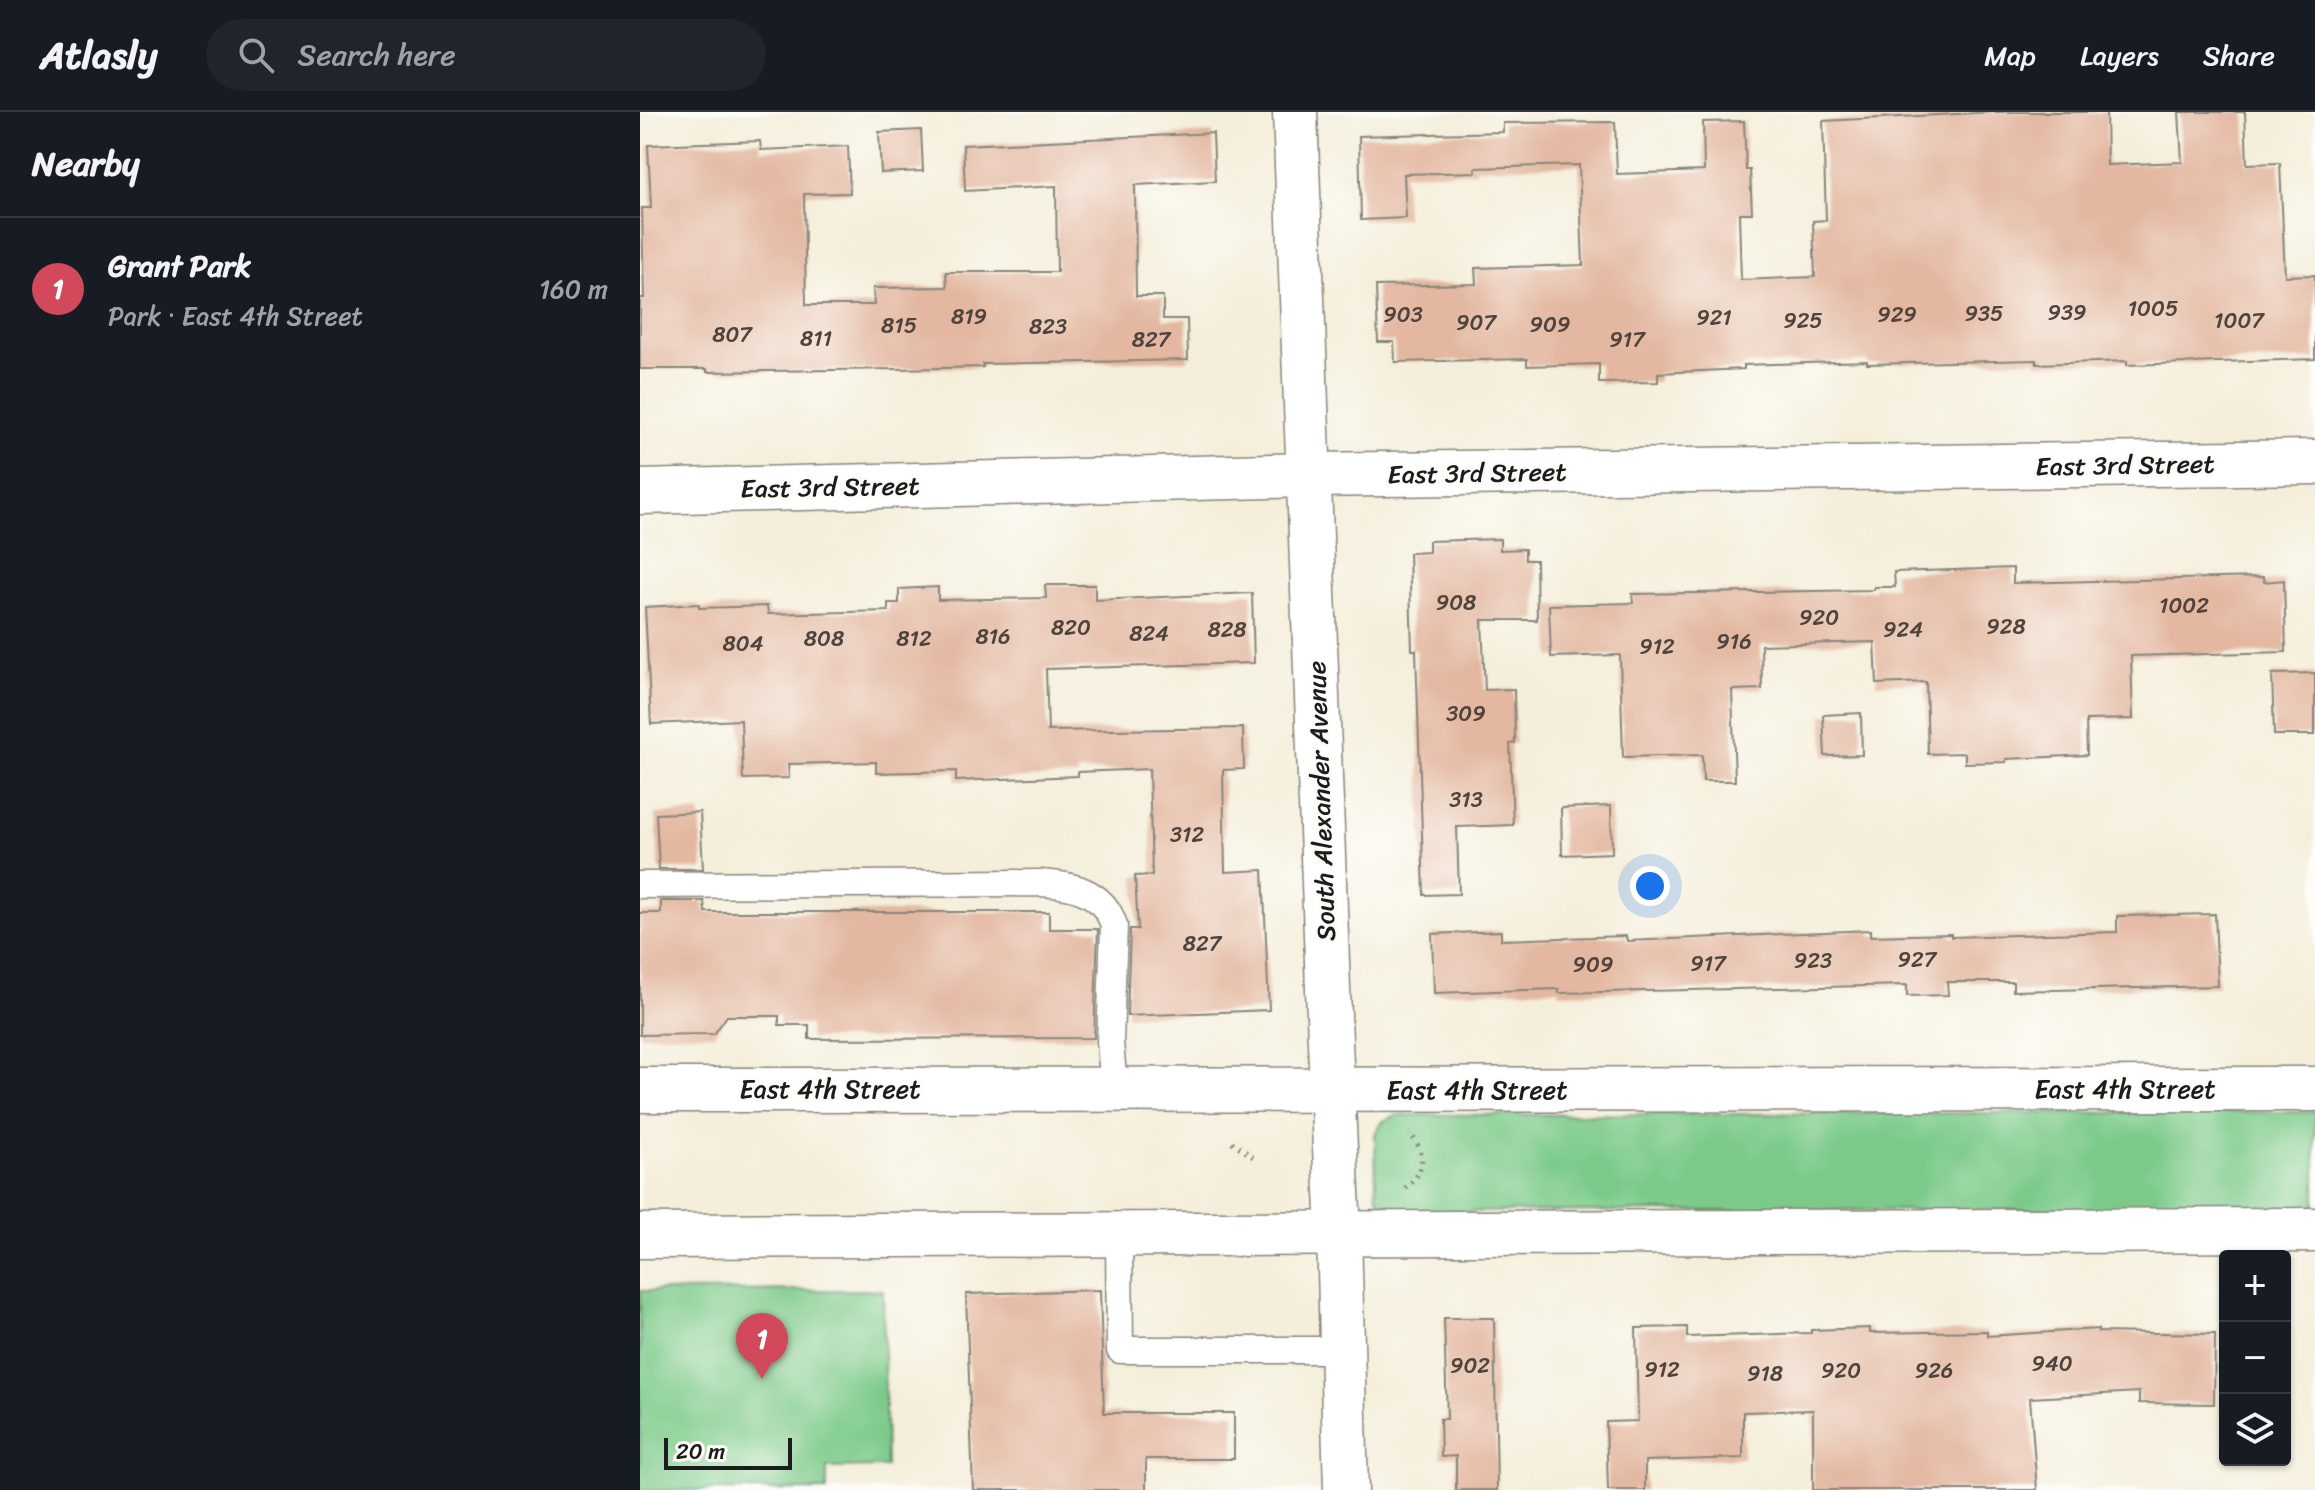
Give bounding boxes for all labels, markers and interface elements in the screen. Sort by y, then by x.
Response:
search box [206,19,766,91]
text: Atlasly [40,22,158,89]
text: Search here [298,28,456,82]
text: Map [1984,31,2036,80]
text: Layers [2080,31,2159,80]
text: Share [2203,31,2275,80]
icon: search [234,33,278,77]
text: Nearby [32,134,140,194]
text: Grant Park [108,239,251,293]
text: 1 [52,266,64,312]
text: 160 m [539,266,608,312]
house number: 1005 [2128,289,2178,328]
text: Park · East 4th Street [108,293,363,339]
house number: 939 [2047,293,2087,332]
house number: 935 [1964,294,2004,333]
house number: 903 [1383,295,1423,334]
house number: 929 [1877,295,1917,334]
house number: 819 [951,297,987,336]
house number: 921 [1696,298,1732,337]
house number: 925 [1783,301,1823,340]
house number: 1007 [2214,301,2265,340]
house number: 907 [1456,303,1497,342]
house number: 909 [1530,305,1570,344]
house number: 815 [881,306,917,345]
house number: 823 [1029,307,1067,346]
house number: 807 [712,315,753,354]
house number: 811 [800,319,832,358]
house number: 827 [1132,320,1172,359]
house number: 917 [1609,320,1646,359]
street label: East 3rd Street [2035,440,2215,490]
street label: East 3rd Street [1387,448,1567,498]
street label: East 3rd Street [740,462,920,512]
house number: 908 [1436,583,1476,622]
house number: 1002 [2159,586,2209,625]
house number: 920 [1799,598,1839,637]
house number: 928 [1986,607,2026,646]
house number: 820 [1051,608,1091,647]
house number: 828 [1207,610,1247,649]
house number: 924 [1883,610,1923,649]
house number: 824 [1129,614,1169,653]
house number: 816 [975,617,1011,656]
house number: 808 [804,619,844,658]
house number: 812 [896,619,932,658]
house number: 916 [1716,622,1752,661]
house number: 804 [723,624,764,663]
house number: 912 [1639,627,1675,666]
street label: South Alexander Avenue [1293,660,1349,942]
house number: 309 [1446,694,1486,733]
house number: 313 [1449,780,1483,819]
house number: 312 [1170,815,1204,854]
your location [1630,866,1670,906]
house number: 827 [1183,924,1223,963]
house number: 927 [1898,940,1938,979]
house number: 923 [1794,941,1832,980]
house number: 917 [1690,944,1727,983]
house number: 909 [1573,945,1613,984]
street label: East 4th Street [739,1066,921,1112]
street label: East 4th Street [2034,1066,2216,1112]
street label: East 4th Street [1386,1067,1568,1113]
map controls [2219,1250,2291,1466]
button: + [2219,1250,2291,1322]
pin: 1 [736,1313,788,1379]
button: − [2219,1322,2291,1394]
house number: 940 [2031,1344,2073,1383]
house number: 902 [1450,1346,1490,1385]
house number: 912 [1644,1350,1680,1389]
house number: 920 [1821,1351,1861,1390]
house number: 926 [1915,1351,1953,1390]
house number: 918 [1747,1354,1783,1393]
button: layers [2219,1394,2291,1466]
text: 20 m [676,1432,725,1471]
scale bar [664,1434,792,1470]

